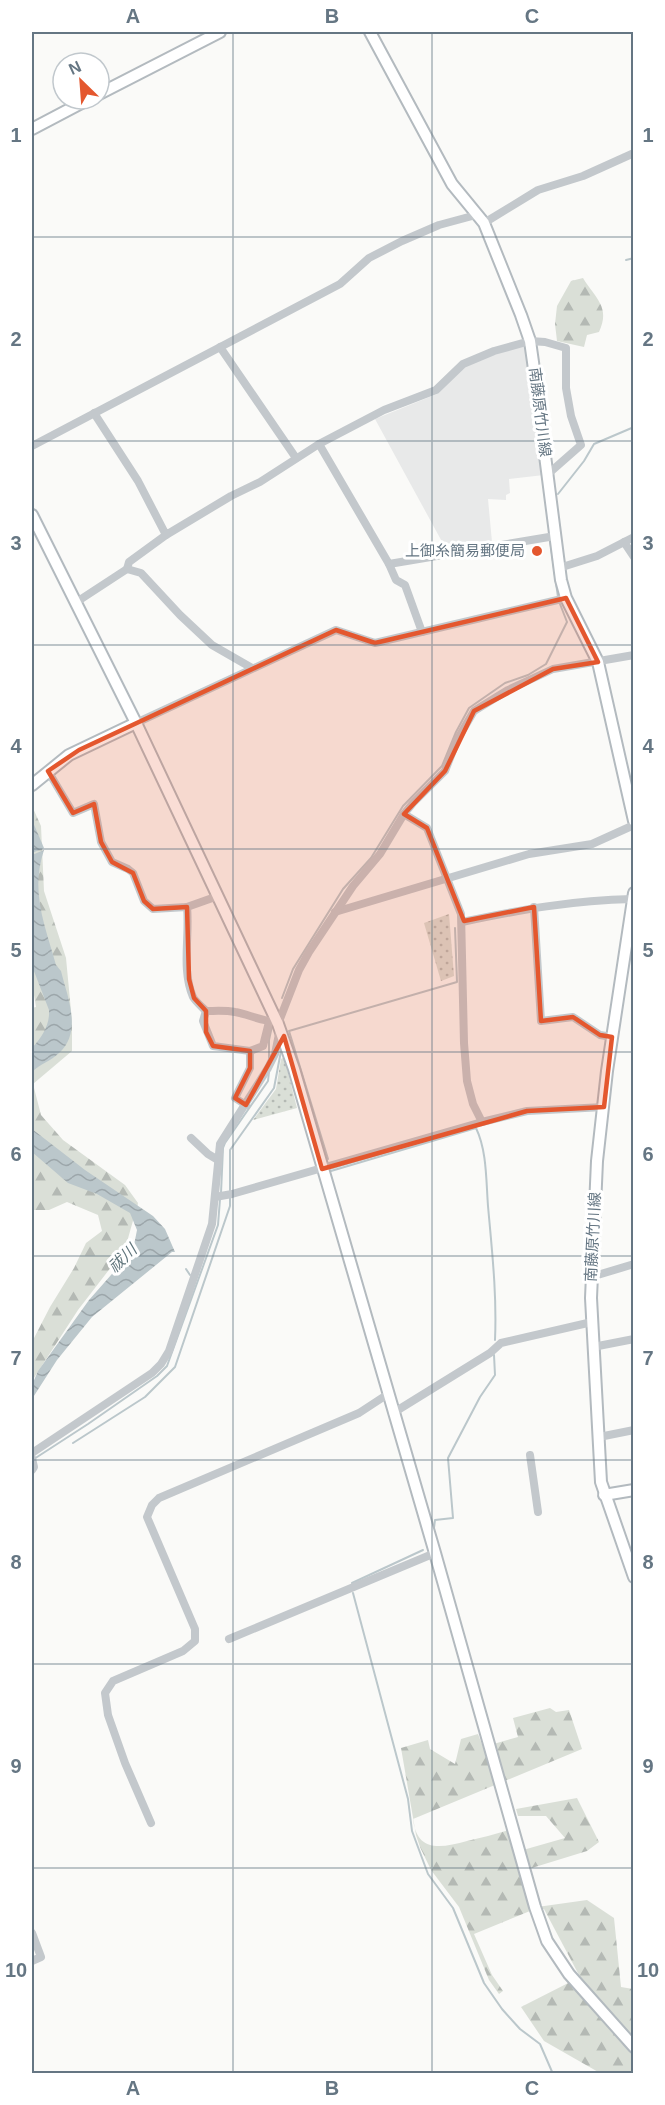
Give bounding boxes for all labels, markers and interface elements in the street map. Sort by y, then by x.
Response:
text: A [126,5,140,27]
text: B [325,5,339,27]
text: C [525,5,539,27]
north arrow [51,51,111,111]
text: N [66,58,84,78]
text: 1 [10,124,22,146]
text: 1 [642,124,654,146]
text: 2 [10,328,22,350]
text: 2 [642,328,654,350]
street label: 南藤原竹川線 [527,366,554,458]
text: 3 [10,532,22,554]
text: 3 [642,532,654,554]
place label: 上御糸簡易郵便局 [405,542,525,559]
marker: 上御糸簡易郵便局 [530,544,544,558]
text: 4 [10,735,22,757]
text: 4 [642,735,654,757]
text: 5 [10,939,22,961]
text: 5 [642,939,654,961]
text: 6 [10,1143,22,1165]
text: 6 [642,1143,654,1165]
street label: 南藤原竹川線 [582,1192,603,1282]
water label: 祓川 [105,1240,141,1276]
text: 7 [10,1347,22,1369]
text: 7 [642,1347,654,1369]
text: 8 [10,1551,22,1573]
text: 8 [642,1551,654,1573]
text: 9 [10,1755,22,1777]
text: 9 [642,1755,654,1777]
text: 10 [5,1959,27,1981]
text: 10 [637,1959,659,1981]
text: A [126,2077,140,2099]
text: B [325,2077,339,2099]
text: C [525,2077,539,2099]

